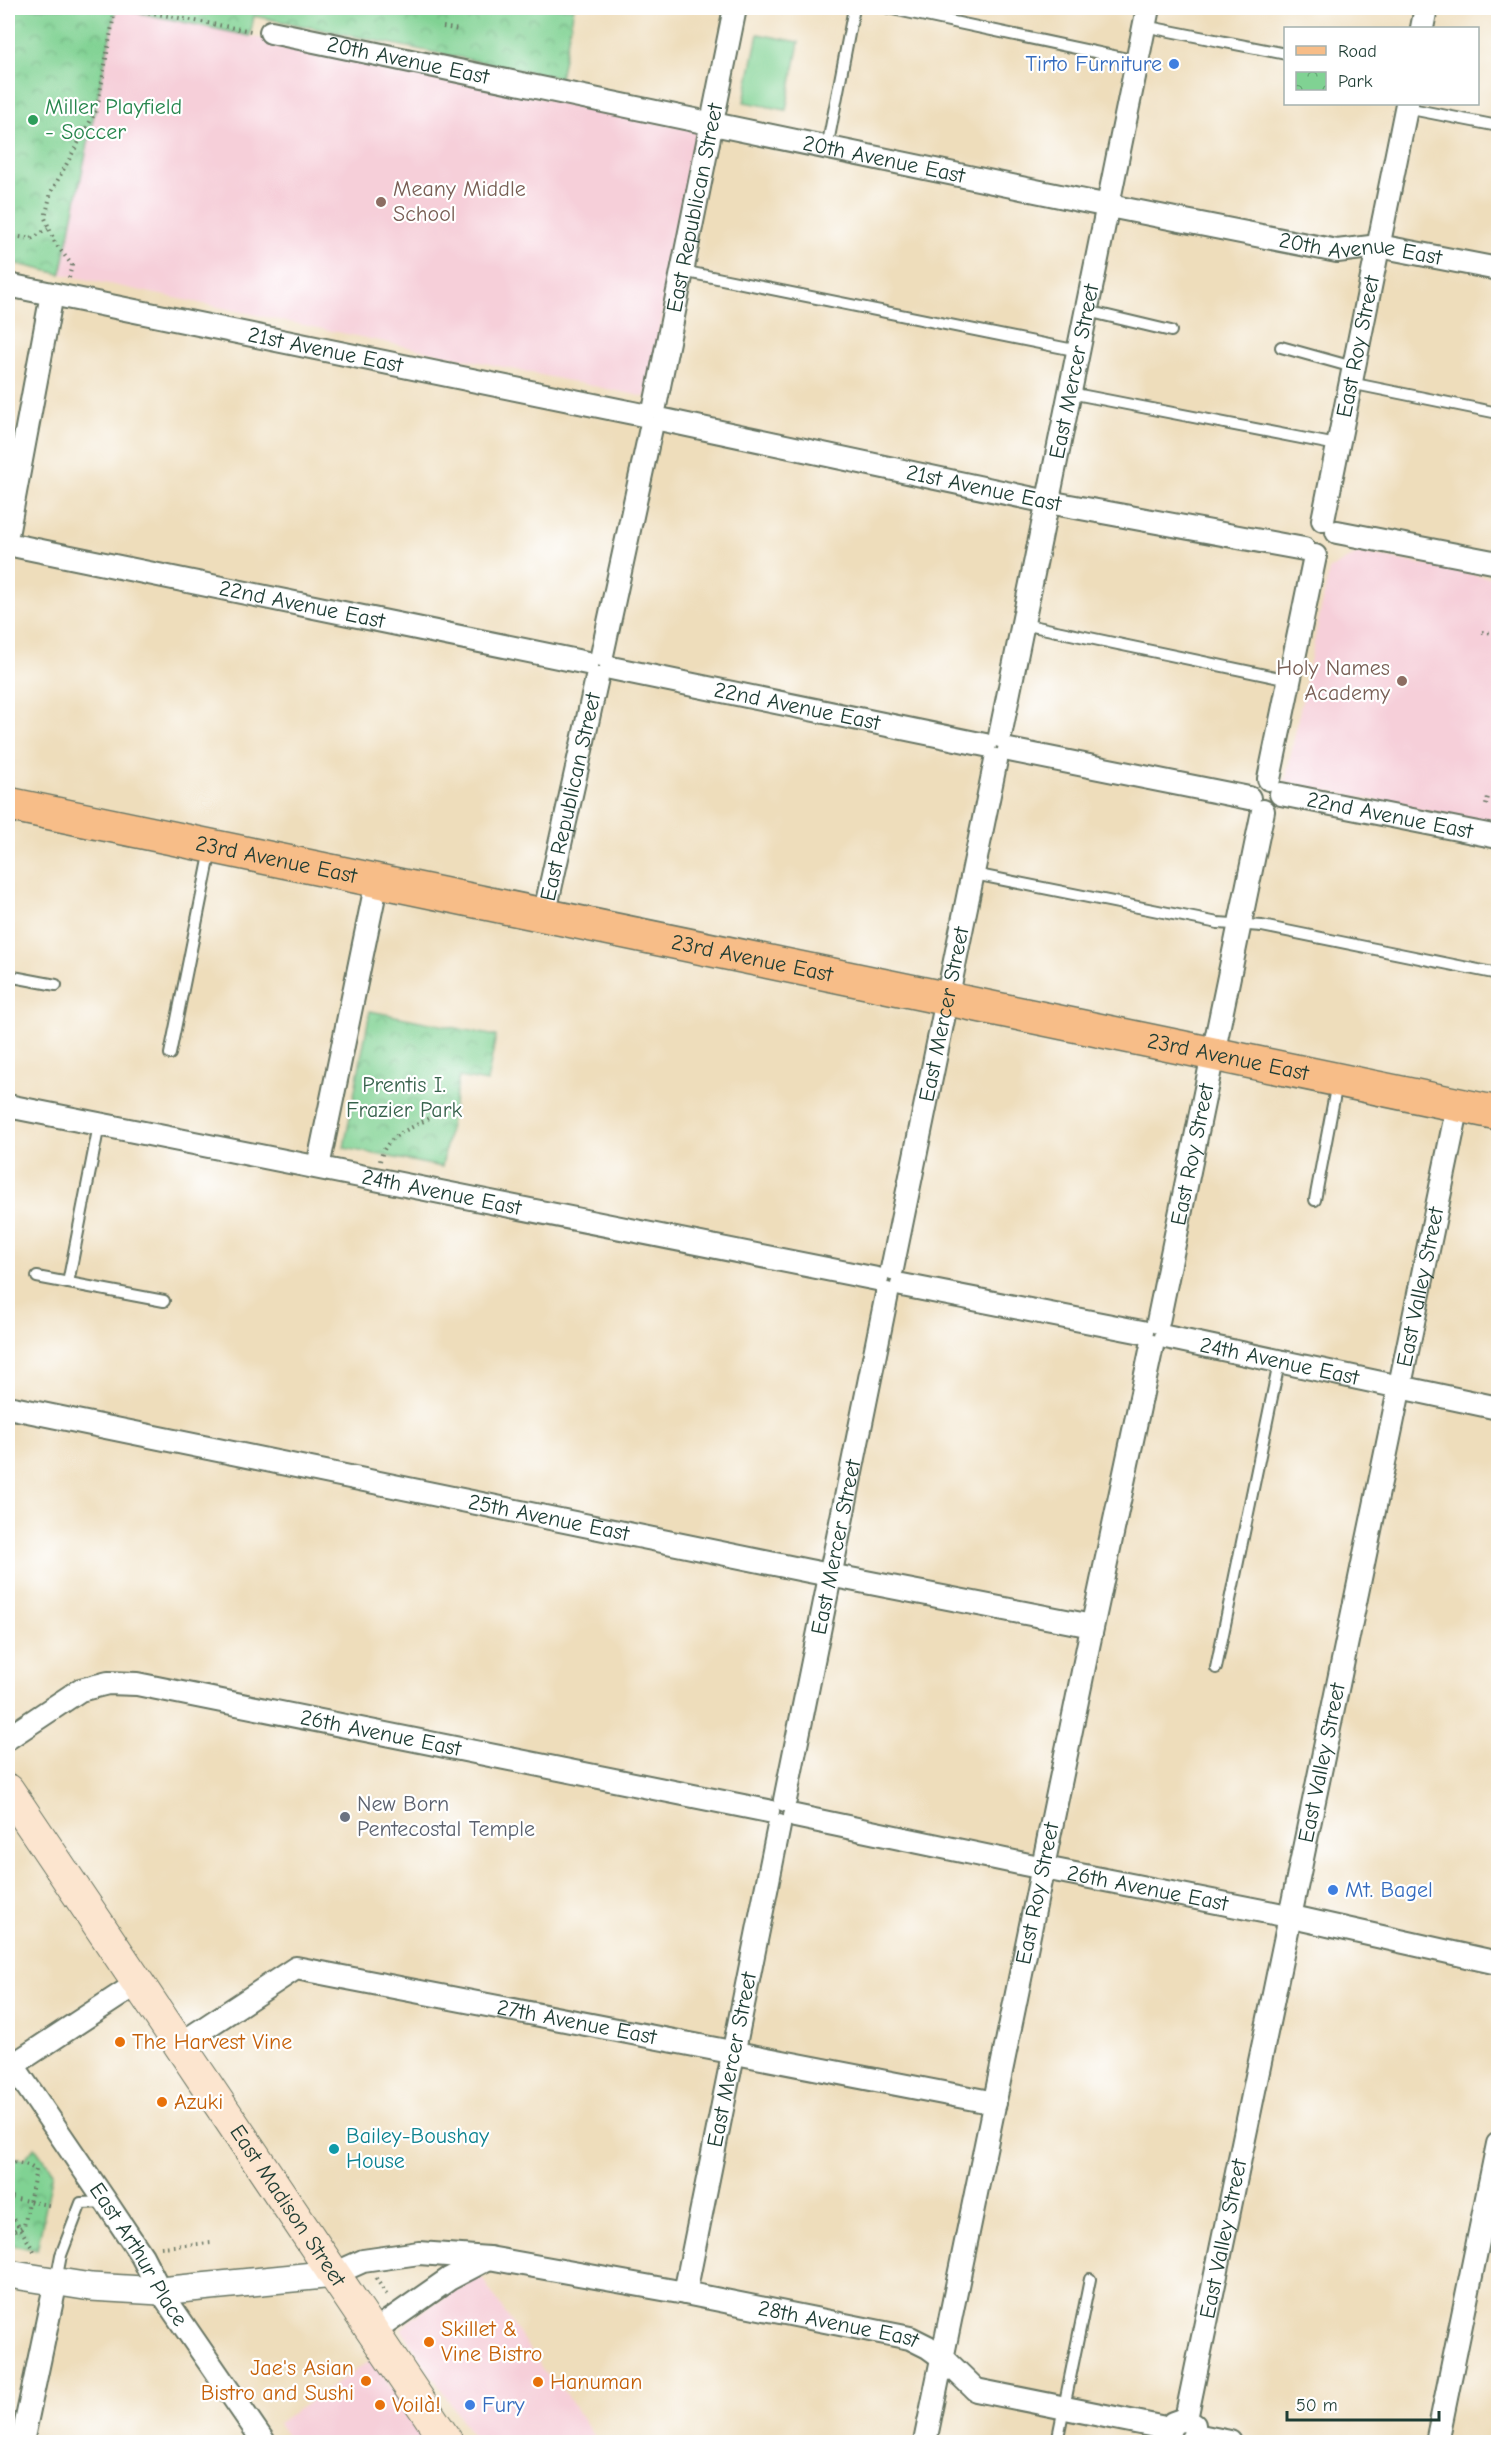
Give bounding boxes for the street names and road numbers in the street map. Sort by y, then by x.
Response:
street label: 20th Avenue East [325,31,492,90]
street label: East Republican Street [661,101,729,315]
street label: 20th Avenue East [801,130,968,189]
street label: 20th Avenue East [1277,227,1445,271]
street label: East Roy Street [1331,273,1385,420]
street label: East Mercer Street [1044,281,1105,461]
street label: 21st Avenue East [246,321,406,379]
street label: 21st Avenue East [904,459,1064,517]
street label: 22nd Avenue East [217,575,388,634]
street label: 22nd Avenue East [712,677,883,736]
street label: East Republican Street [535,690,606,903]
street label: 22nd Avenue East [1305,786,1476,845]
street label: 23rd Avenue East [193,830,360,889]
street label: East Mercer Street [914,924,975,1104]
street label: 23rd Avenue East [669,929,836,988]
street label: 23rd Avenue East [1145,1028,1312,1087]
street label: East Roy Street [1165,1081,1220,1228]
street label: 24th Avenue East [360,1164,524,1221]
street label: East Valley Street [1391,1204,1450,1369]
street label: 24th Avenue East [1197,1332,1362,1391]
street label: East Mercer Street [806,1457,866,1637]
street label: 25th Avenue East [466,1489,632,1547]
street label: East Valley Street [1293,1680,1351,1845]
street label: 26th Avenue East [298,1704,464,1762]
street label: East Roy Street [1010,1819,1065,1967]
street label: 26th Avenue East [1065,1860,1231,1917]
street label: East Mercer Street [702,1969,762,2149]
street label: 27th Avenue East [495,1994,659,2050]
street label: East Madison Street [224,2120,352,2292]
street label: East Valley Street [1194,2156,1253,2321]
street label: East Arthur Place [84,2178,193,2331]
street label: 28th Avenue East [756,2295,924,2354]

